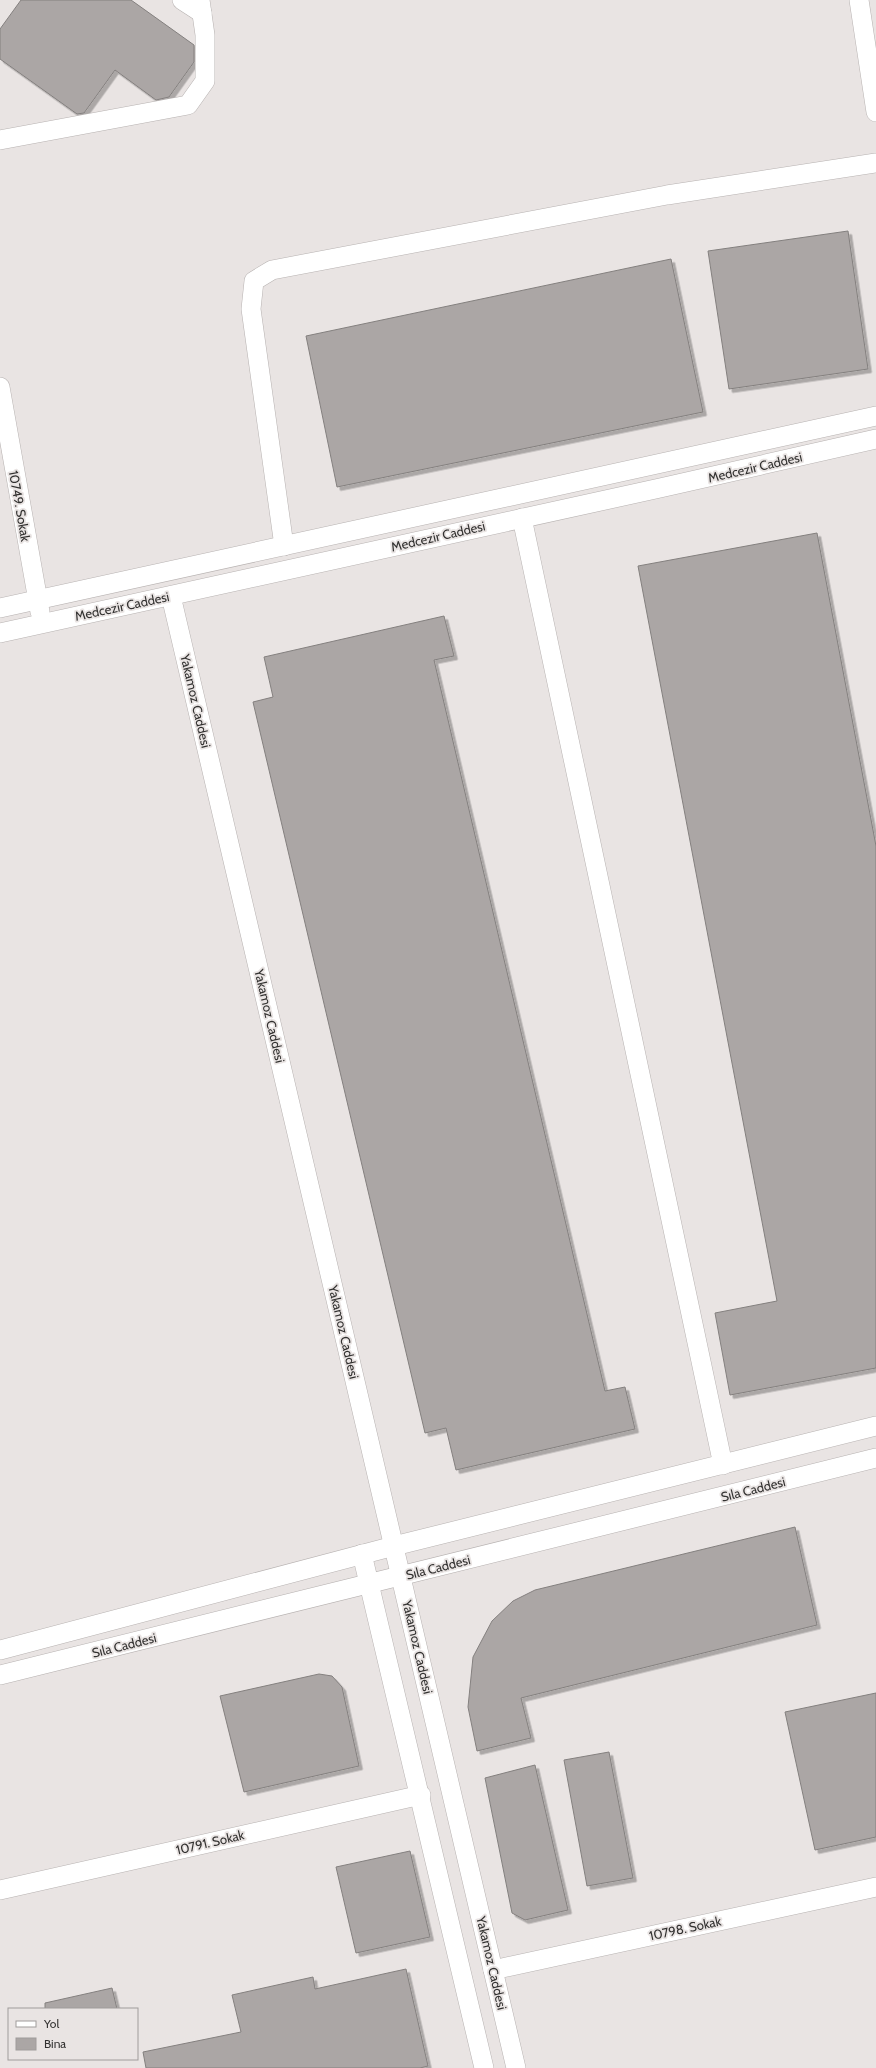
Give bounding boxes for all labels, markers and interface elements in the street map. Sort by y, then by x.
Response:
street label: Medcezir Caddesi [706,448,804,486]
street label: 10749. Sokak [6,469,34,543]
street label: Medcezir Caddesi [389,517,487,555]
street label: Medcezir Caddesi [73,588,171,624]
street label: Yakamoz Caddesi [177,652,215,749]
street label: Yakamoz Caddesi [251,967,289,1064]
street label: Yakamoz Caddesi [325,1283,363,1380]
street label: Sıla Caddesi [719,1473,787,1505]
street label: Sıla Caddesi [404,1551,472,1583]
street label: Yakamoz Caddesi [399,1598,437,1695]
street label: Sıla Caddesi [90,1629,158,1661]
street label: 10791. Sokak [174,1826,246,1858]
street label: 10798. Sokak [648,1913,723,1943]
street label: Yakamoz Caddesi [473,1914,511,2011]
legend [8,2008,138,2060]
text: Yol [43,2016,59,2031]
text: Bina [44,2036,66,2051]

